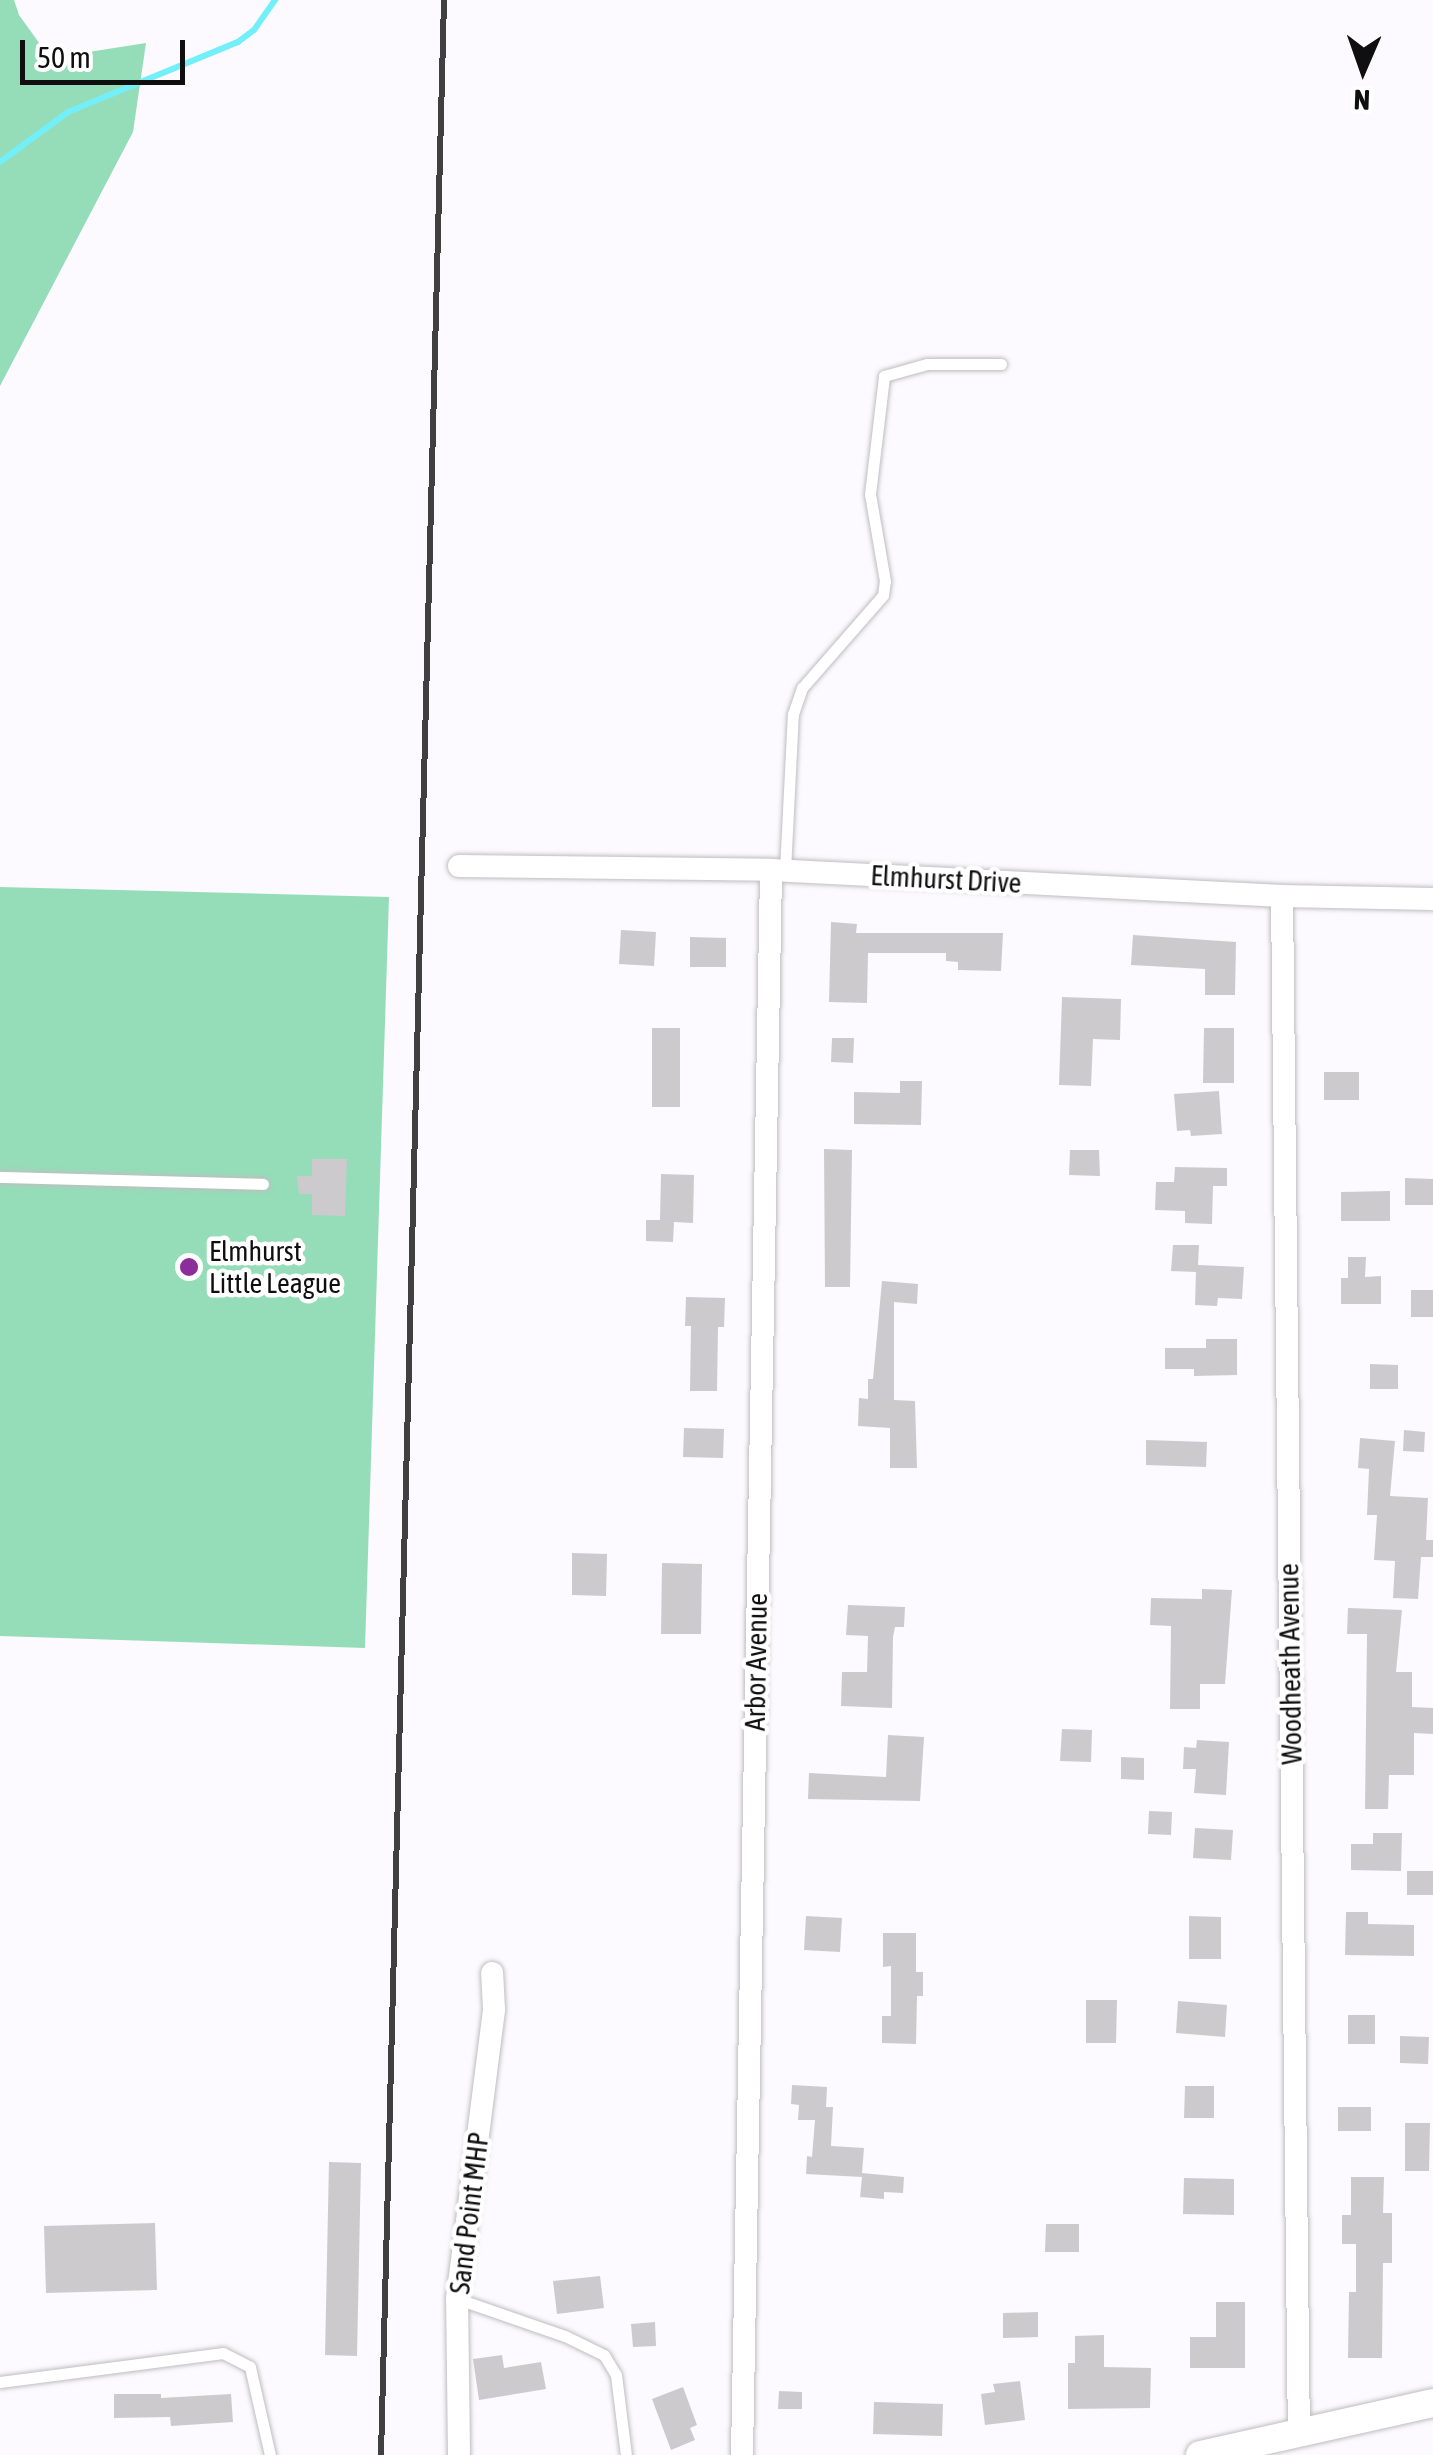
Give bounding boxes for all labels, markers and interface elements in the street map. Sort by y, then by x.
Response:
scale bar [25,20,190,82]
north arrow [1313,20,1413,120]
text: 50 m [37,40,91,74]
text: N [1353,84,1371,116]
street label: Elmhurst Drive [870,858,1022,900]
place label: Elmhurst Little League [209,1234,341,1300]
marker: Elmhurst Little League [178,1256,200,1278]
street label: Woodheath Avenue [1271,1563,1309,1765]
street label: Arbor Avenue [738,1593,774,1731]
street label: Sand Point MHP [442,2130,496,2296]

